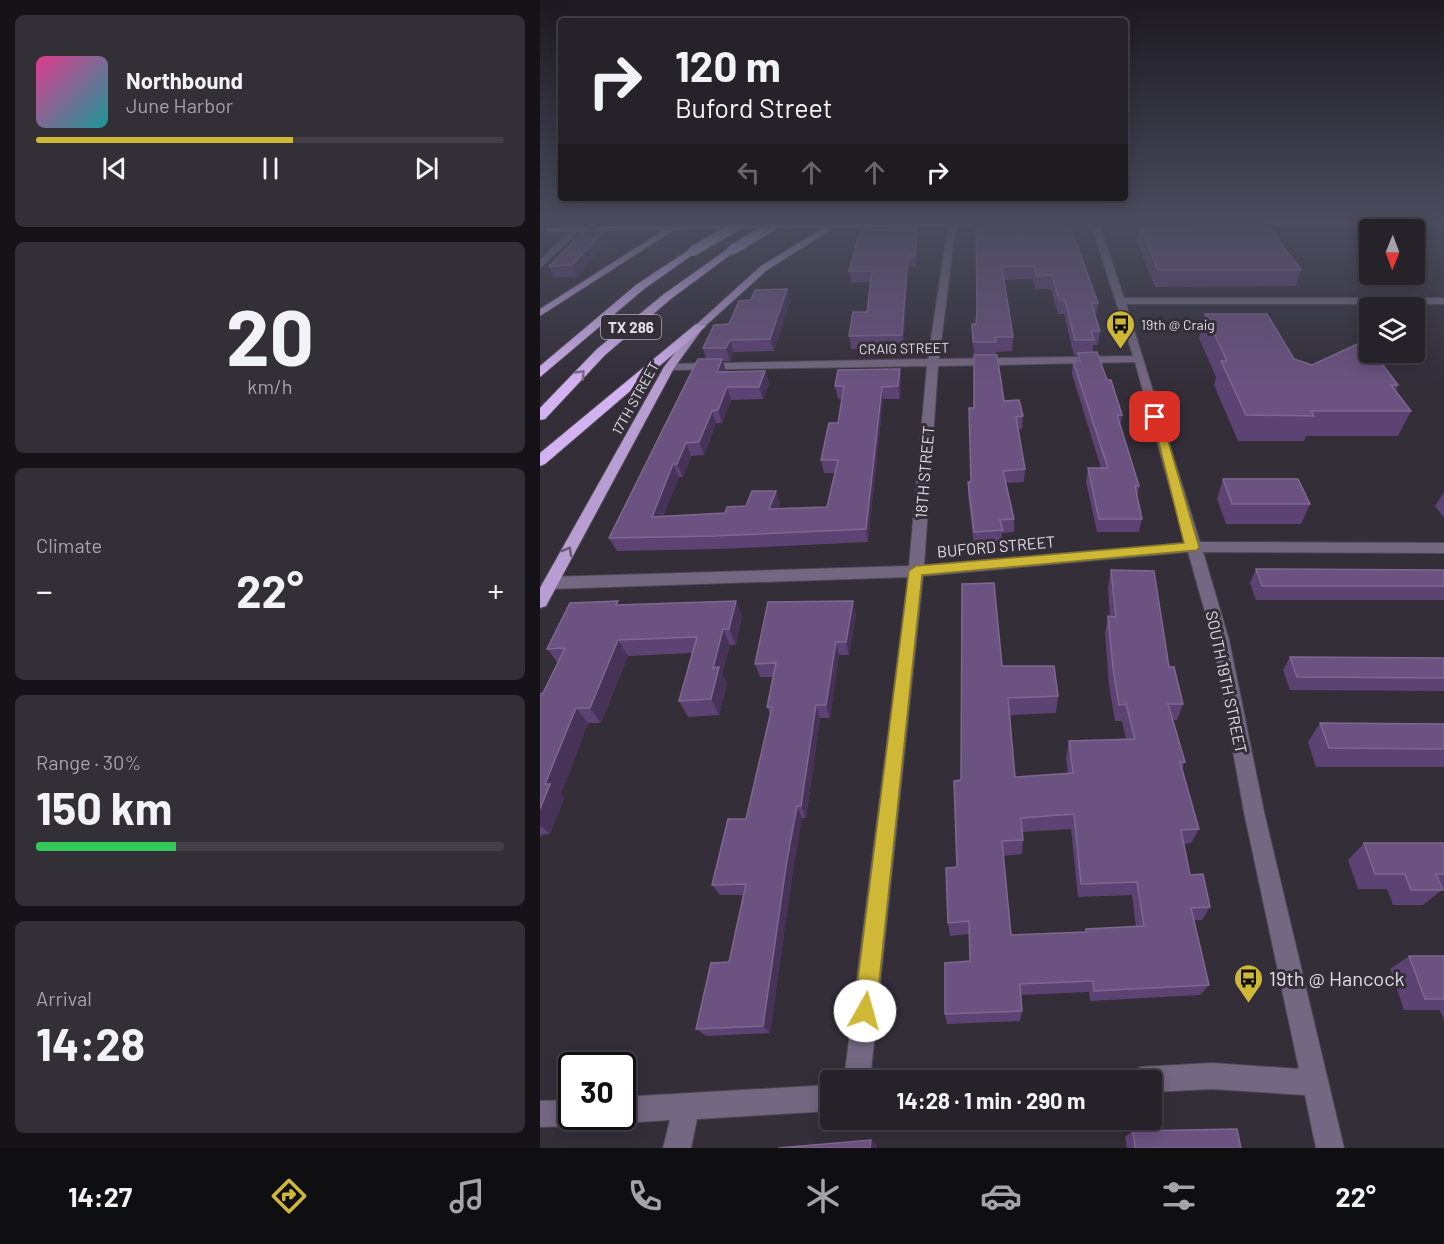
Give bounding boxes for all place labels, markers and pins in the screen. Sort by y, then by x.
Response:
bus stop icon: 19th @ Craig [1104,308,1136,350]
place label: 19th @ Craig [1141,316,1215,333]
pin [1129,391,1180,442]
bus stop icon: 19th @ Hancock [1232,962,1264,1004]
place label: 19th @ Hancock [1269,966,1405,990]

